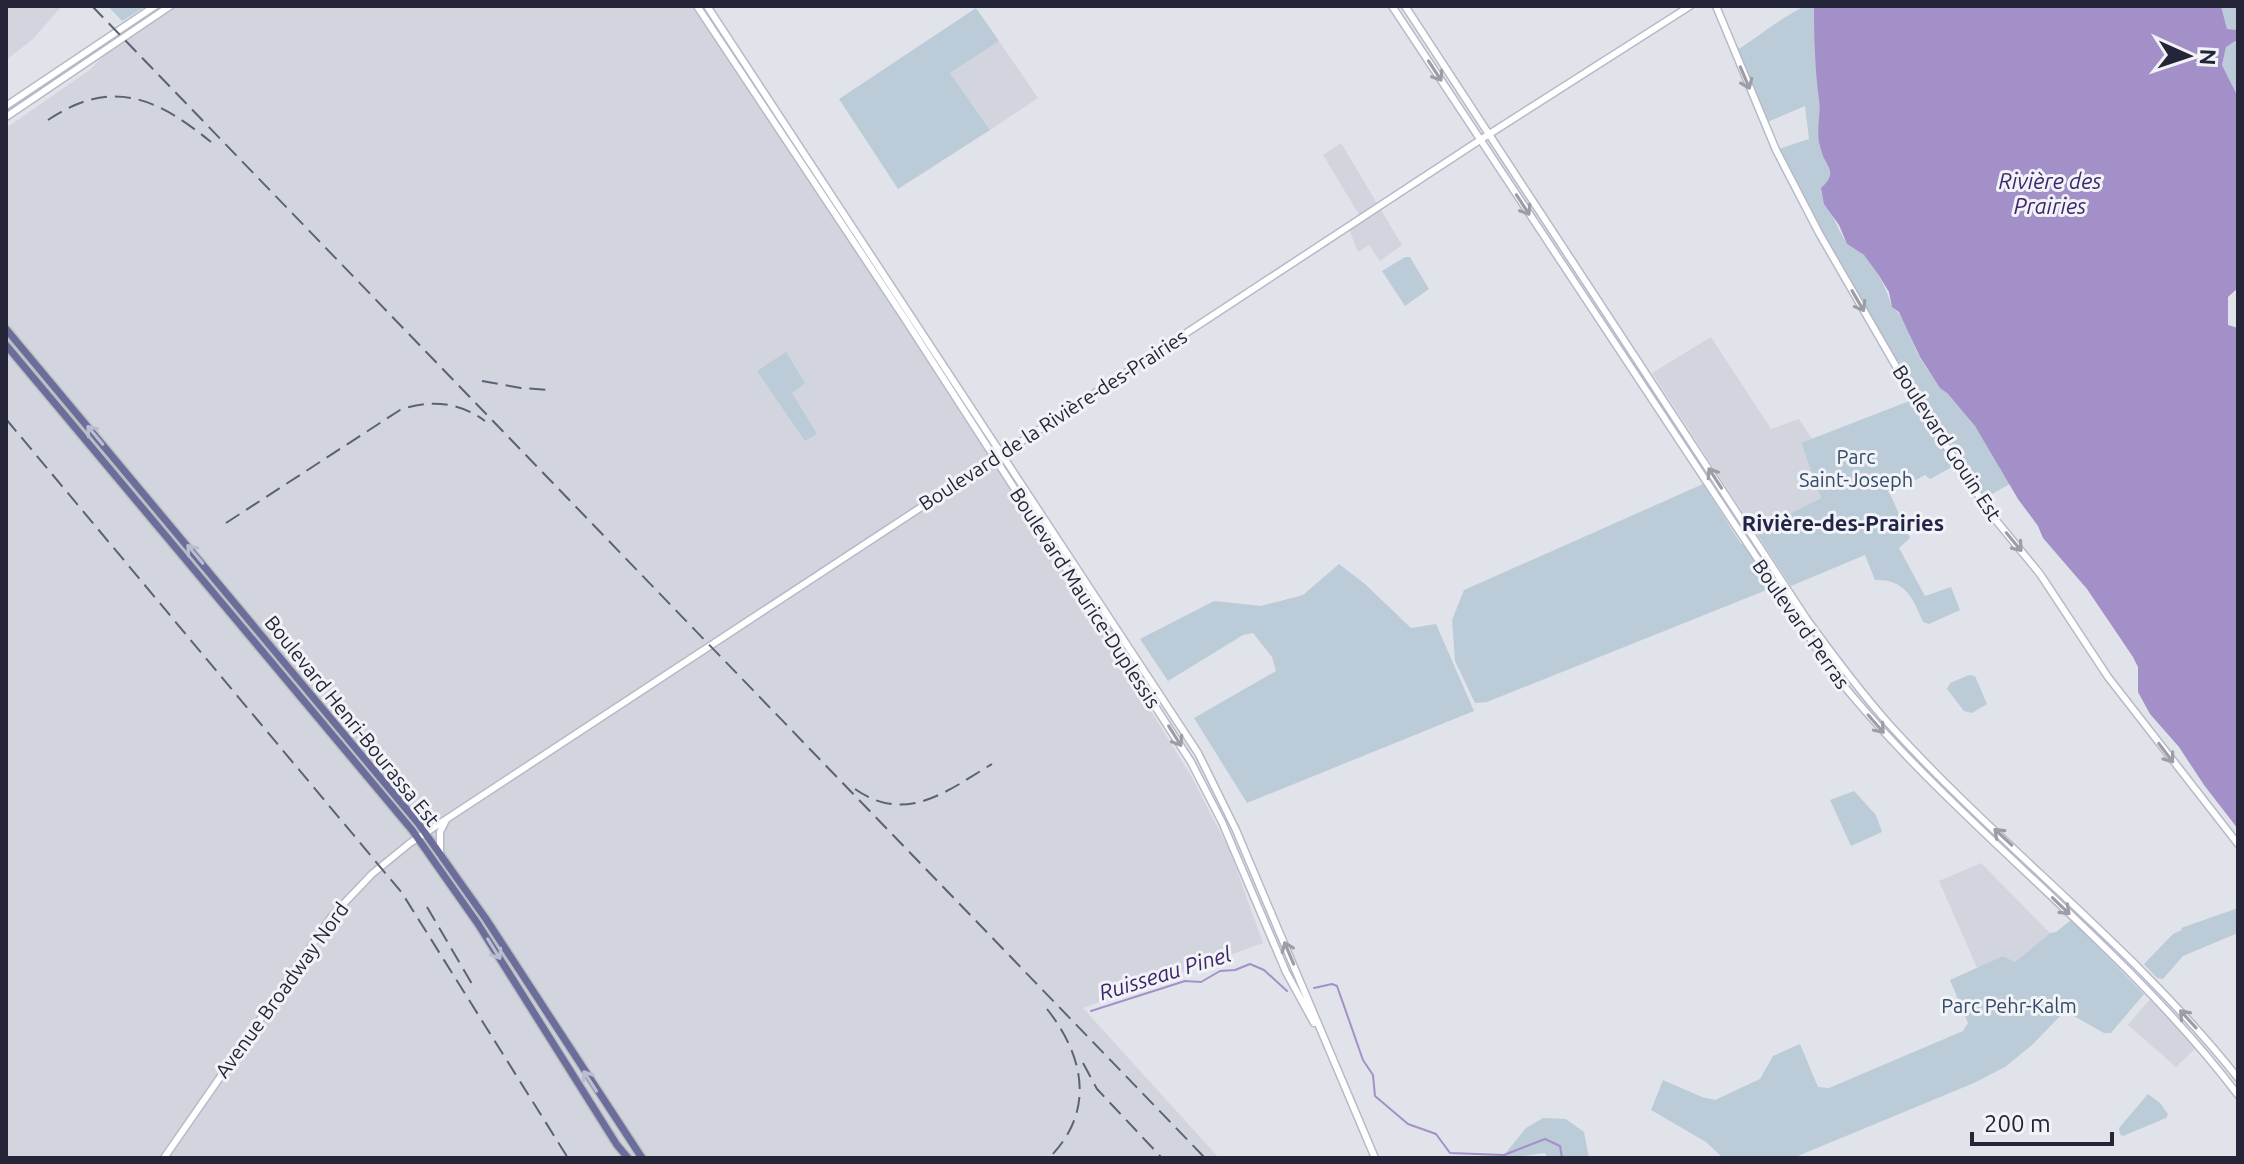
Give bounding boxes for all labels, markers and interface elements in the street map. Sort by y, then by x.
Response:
north arrow [2148,16,2228,96]
text: N [2196,48,2221,66]
one-way arrow [1428,59,1444,82]
one-way arrow [1739,66,1754,90]
water label: Rivière des Prairies [1998,168,2102,218]
one-way arrow [1516,193,1532,216]
one-way arrow [1850,289,1866,312]
street label: Boulevard de la Rivière-des-Prairies [914,324,1191,515]
street label: Boulevard Gouin Est [1888,361,2006,525]
one-way arrow [87,426,105,446]
park label: Parc Saint-Joseph [1799,445,1913,491]
one-way arrow [1706,468,1723,490]
street label: Boulevard Maurice-Duplessis [1006,483,1165,712]
district label: Rivière-des-Prairies [1742,510,1944,535]
one-way arrow [2005,532,2023,552]
one-way arrow [186,545,204,565]
street label: Boulevard Perras [1748,555,1855,693]
street label: Boulevard Henri-Bourassa Est [260,611,445,831]
one-way arrow [1867,714,1885,734]
one-way arrow [1167,724,1183,747]
one-way arrow [2158,742,2175,763]
one-way arrow [1993,828,2013,846]
one-way arrow [2051,896,2070,915]
street label: Avenue Broadway Nord [210,898,353,1082]
one-way arrow [486,937,502,960]
water label: Ruisseau Pinel [1096,941,1234,1005]
one-way arrow [1280,941,1295,966]
park label: Parc Pehr-Kalm [1941,994,2077,1017]
one-way arrow [2179,1009,2197,1029]
one-way arrow [581,1070,598,1092]
scale bar [1972,1096,2112,1146]
text: 200 m [1984,1110,2051,1137]

